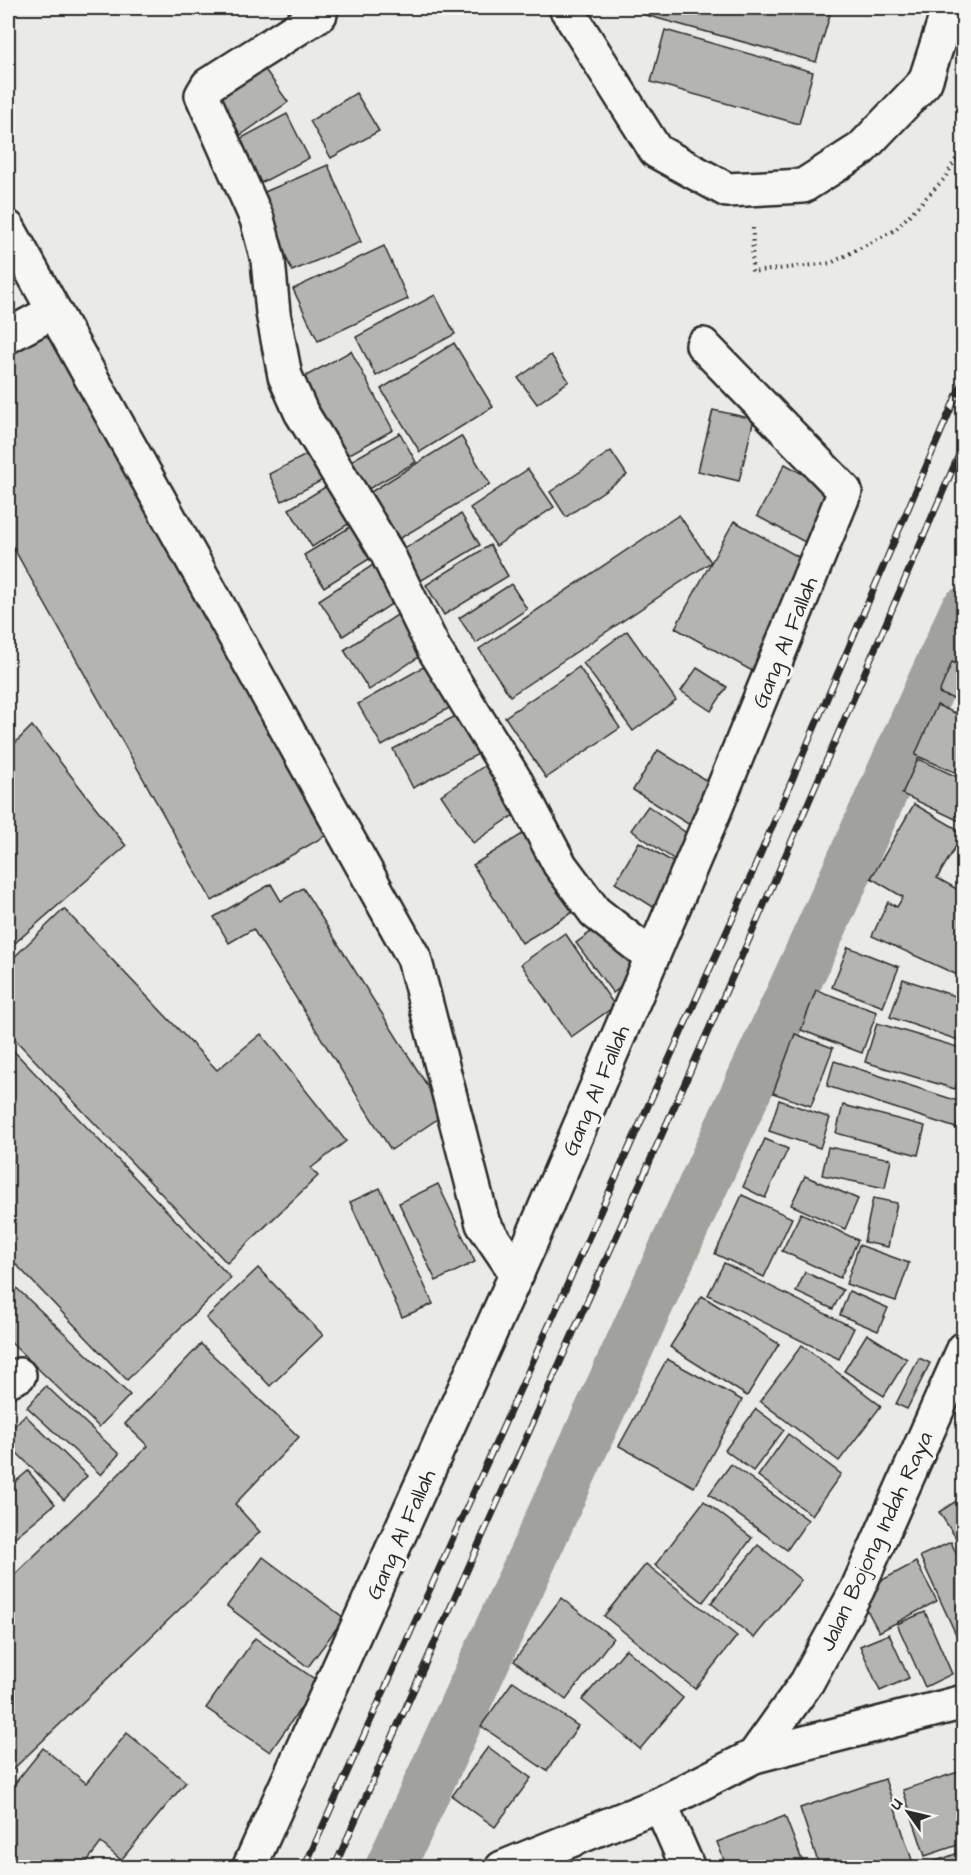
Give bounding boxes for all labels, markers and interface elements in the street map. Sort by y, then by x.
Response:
street label: Gang Al Fallah [745,572,827,713]
street label: Gang Al Fallah [555,1020,639,1161]
street label: Jalan Bojong Indah Raya [812,1427,942,1657]
street label: Gang Al Fallah [359,1465,445,1605]
north arrow [878,1782,938,1842]
text: U [885,1794,908,1814]

